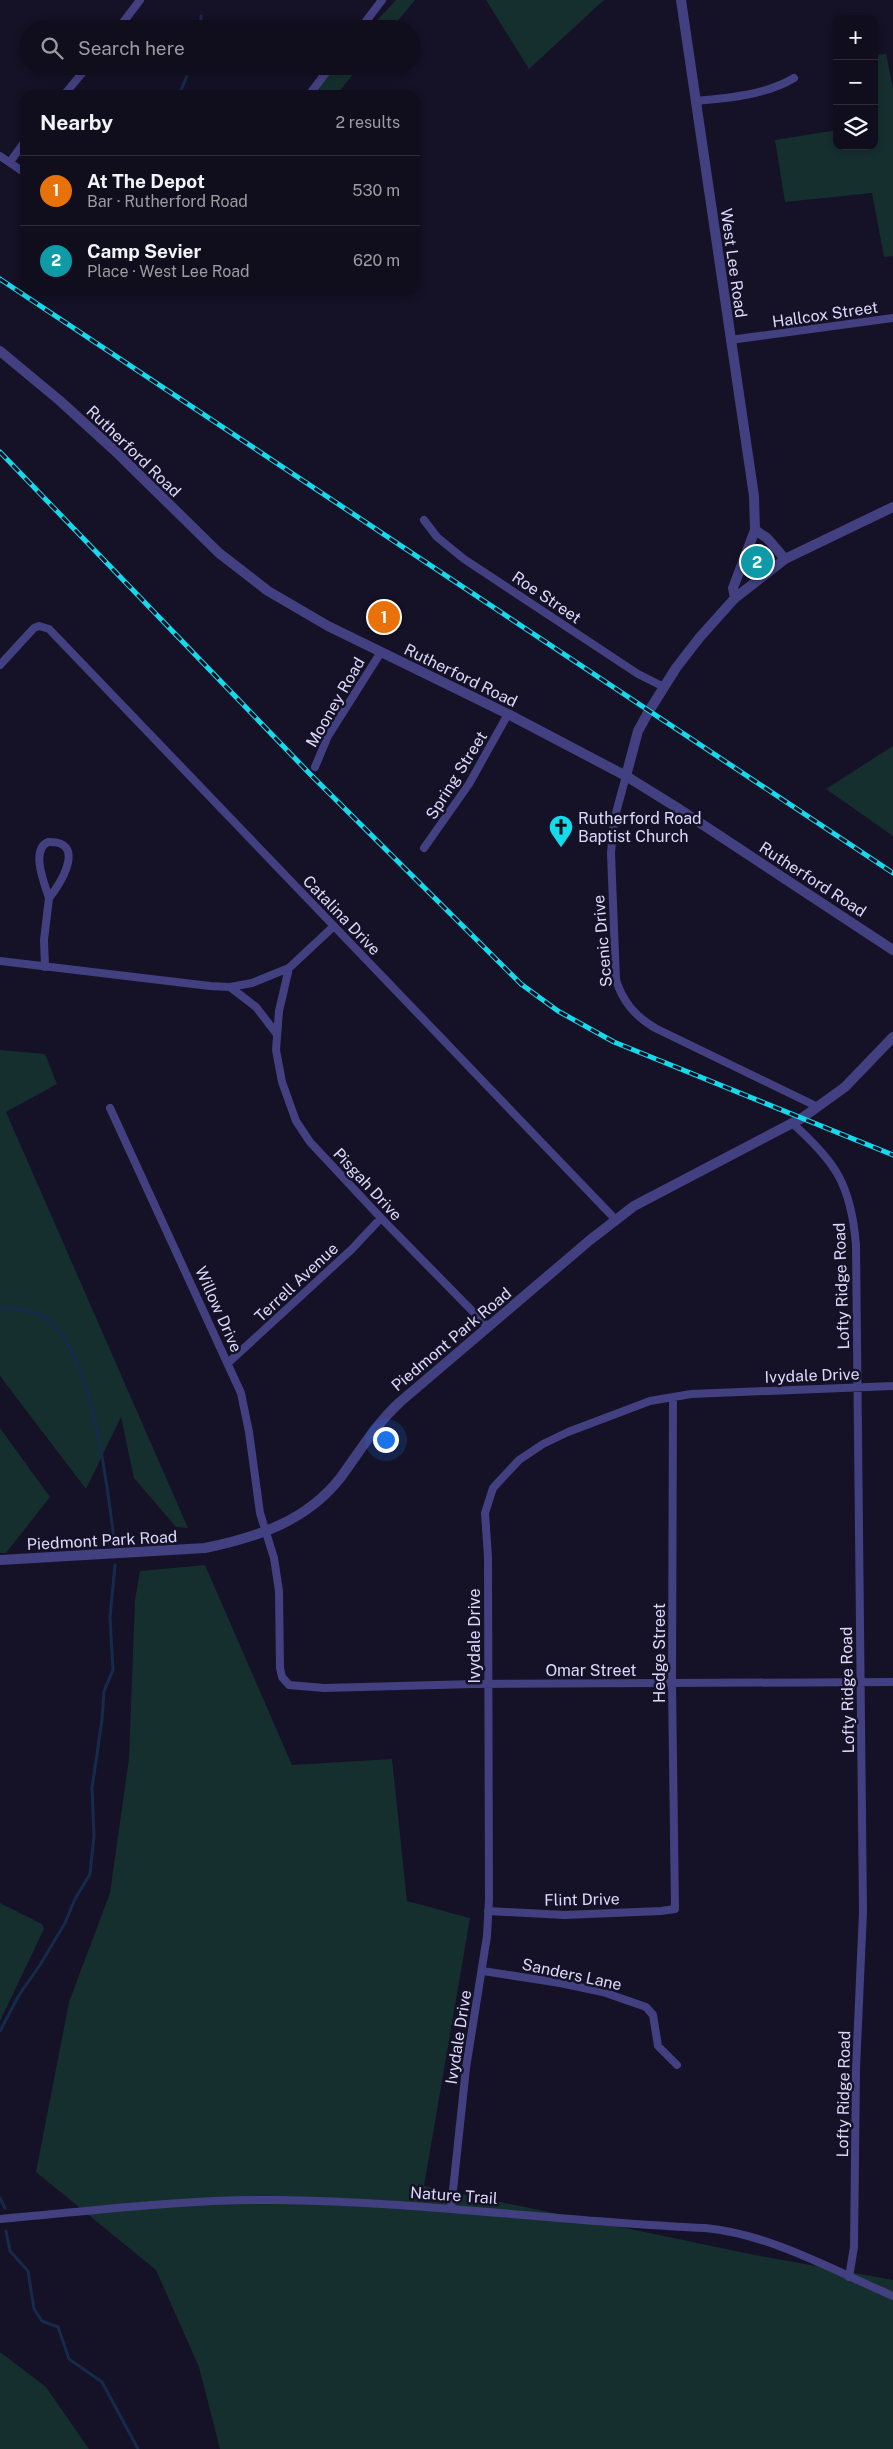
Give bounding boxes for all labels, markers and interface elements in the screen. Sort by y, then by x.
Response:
map controls [833,15,878,150]
button: + [833,15,878,60]
search box [20,20,420,75]
icon: search [38,34,66,62]
text: Search here [78,37,185,59]
button: − [833,60,878,105]
button: layers [833,105,878,150]
text: Nearby [40,110,113,135]
text: 2 results [335,113,400,132]
text: At The Depot [87,170,205,192]
text: 1 [53,181,59,200]
text: 530 m [352,181,400,200]
text: Bar · Rutherford Road [87,192,248,211]
street label: West Lee Road [716,207,751,319]
text: Camp Sevier [87,240,201,262]
text: 2 [51,251,61,270]
text: 620 m [353,251,400,270]
text: Place · West Lee Road [87,262,250,281]
street label: Hallcox Street [771,298,879,331]
street label: Rutherford Road [83,402,185,501]
pin: 2 [741,543,773,581]
street label: Roe Street [509,567,585,627]
pin: 1 [368,598,400,636]
street label: Rutherford Road [401,640,521,711]
street label: Mooney Road [302,654,369,751]
street label: Spring Street [422,728,491,823]
place label: Rutherford Road Baptist Church [578,809,702,846]
church icon: Rutherford Road Baptist Church [548,814,574,848]
street label: Rutherford Road [756,838,870,921]
street label: Catalina Drive [299,872,384,959]
street label: Scenic Drive [589,894,616,988]
street label: Pisgah Drive [329,1144,406,1225]
street label: Lofty Ridge Road [830,1222,853,1350]
street label: Terrell Avenue [251,1239,342,1326]
street label: Willow Drive [191,1263,246,1355]
street label: Piedmont Park Road [388,1284,515,1395]
street label: Ivydale Drive [764,1364,860,1387]
your location [373,1427,399,1453]
street label: Piedmont Park Road [26,1527,178,1554]
street label: Ivydale Drive [465,1588,484,1684]
street label: Hedge Street [650,1603,669,1703]
street label: Lofty Ridge Road [837,1626,858,1754]
street label: Omar Street [545,1661,637,1680]
street label: Flint Drive [544,1889,620,1910]
street label: Sanders Lane [520,1955,624,1994]
street label: Ivydale Drive [442,1989,475,2086]
street label: Lofty Ridge Road [833,2030,854,2158]
street label: Nature Trail [410,2183,499,2208]

